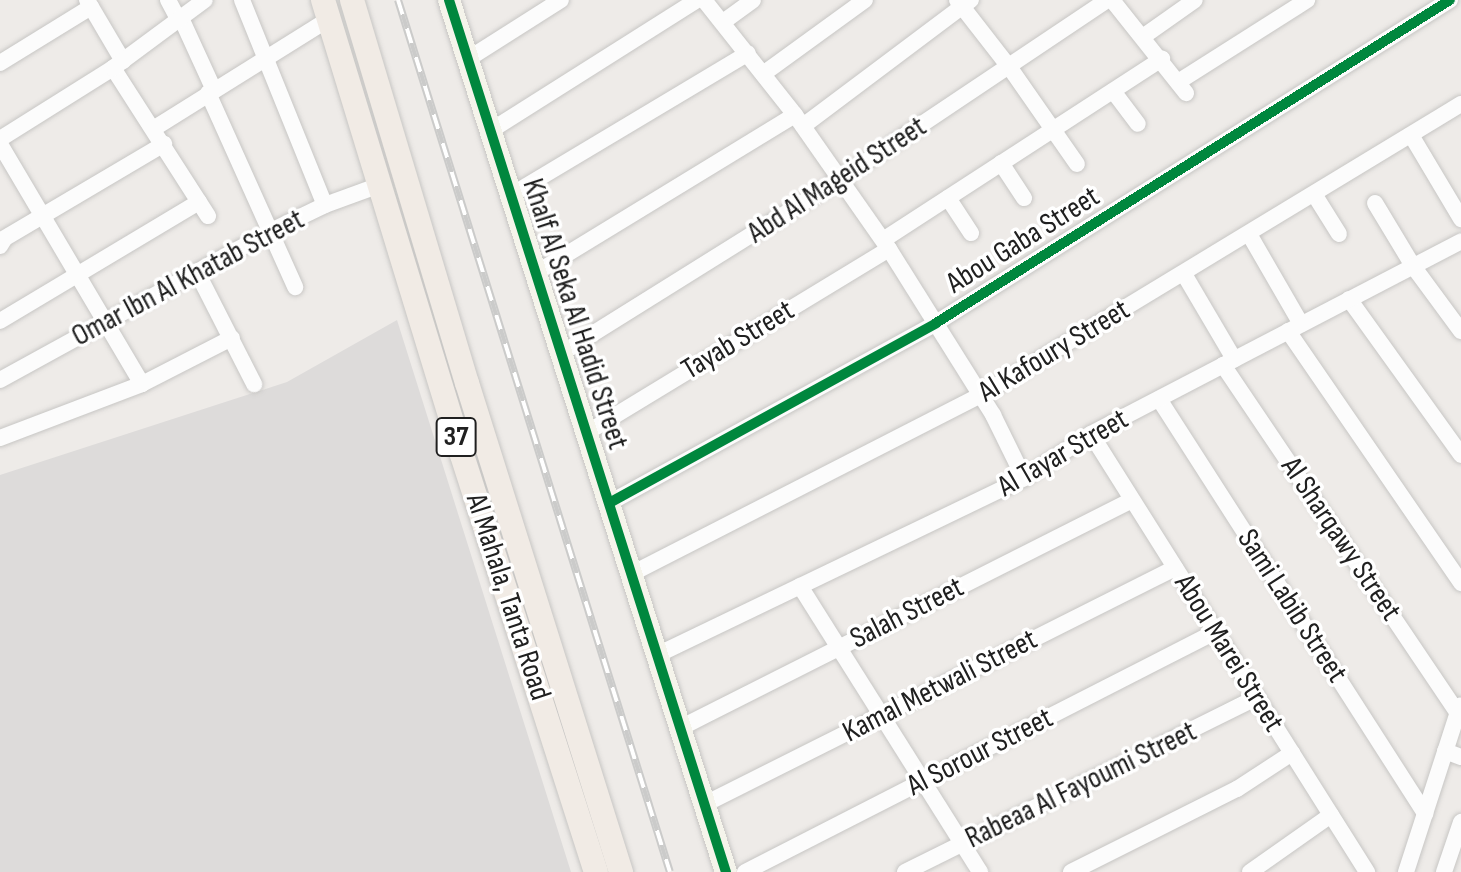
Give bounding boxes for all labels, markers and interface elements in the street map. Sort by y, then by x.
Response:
street label: Abd Al Mageid Street [741,109,933,251]
street label: Khalf Al Seka Al Hadid Street [514,174,636,454]
street label: Abou Gaba Street [940,179,1106,301]
street label: Omar Ibn Al Khatab Street [66,202,310,354]
street label: Tayab Street [675,292,801,388]
street label: Al Kafoury Street [972,292,1136,410]
street label: Al Tayar Street [991,401,1135,505]
road number: 37 [434,413,478,461]
street label: Al Sharqawy Street [1273,450,1409,628]
street label: Al Mahala, Tanta Road [458,489,558,705]
street label: Sami Labib Street [1229,523,1355,689]
street label: Abou Marei Street [1166,568,1292,738]
street label: Salah Street [844,569,970,657]
street label: Kamal Metwali Street [837,622,1043,750]
street label: Al Sorour Street [901,700,1059,804]
street label: Rabeaa Al Fayoumi Street [960,714,1202,856]

